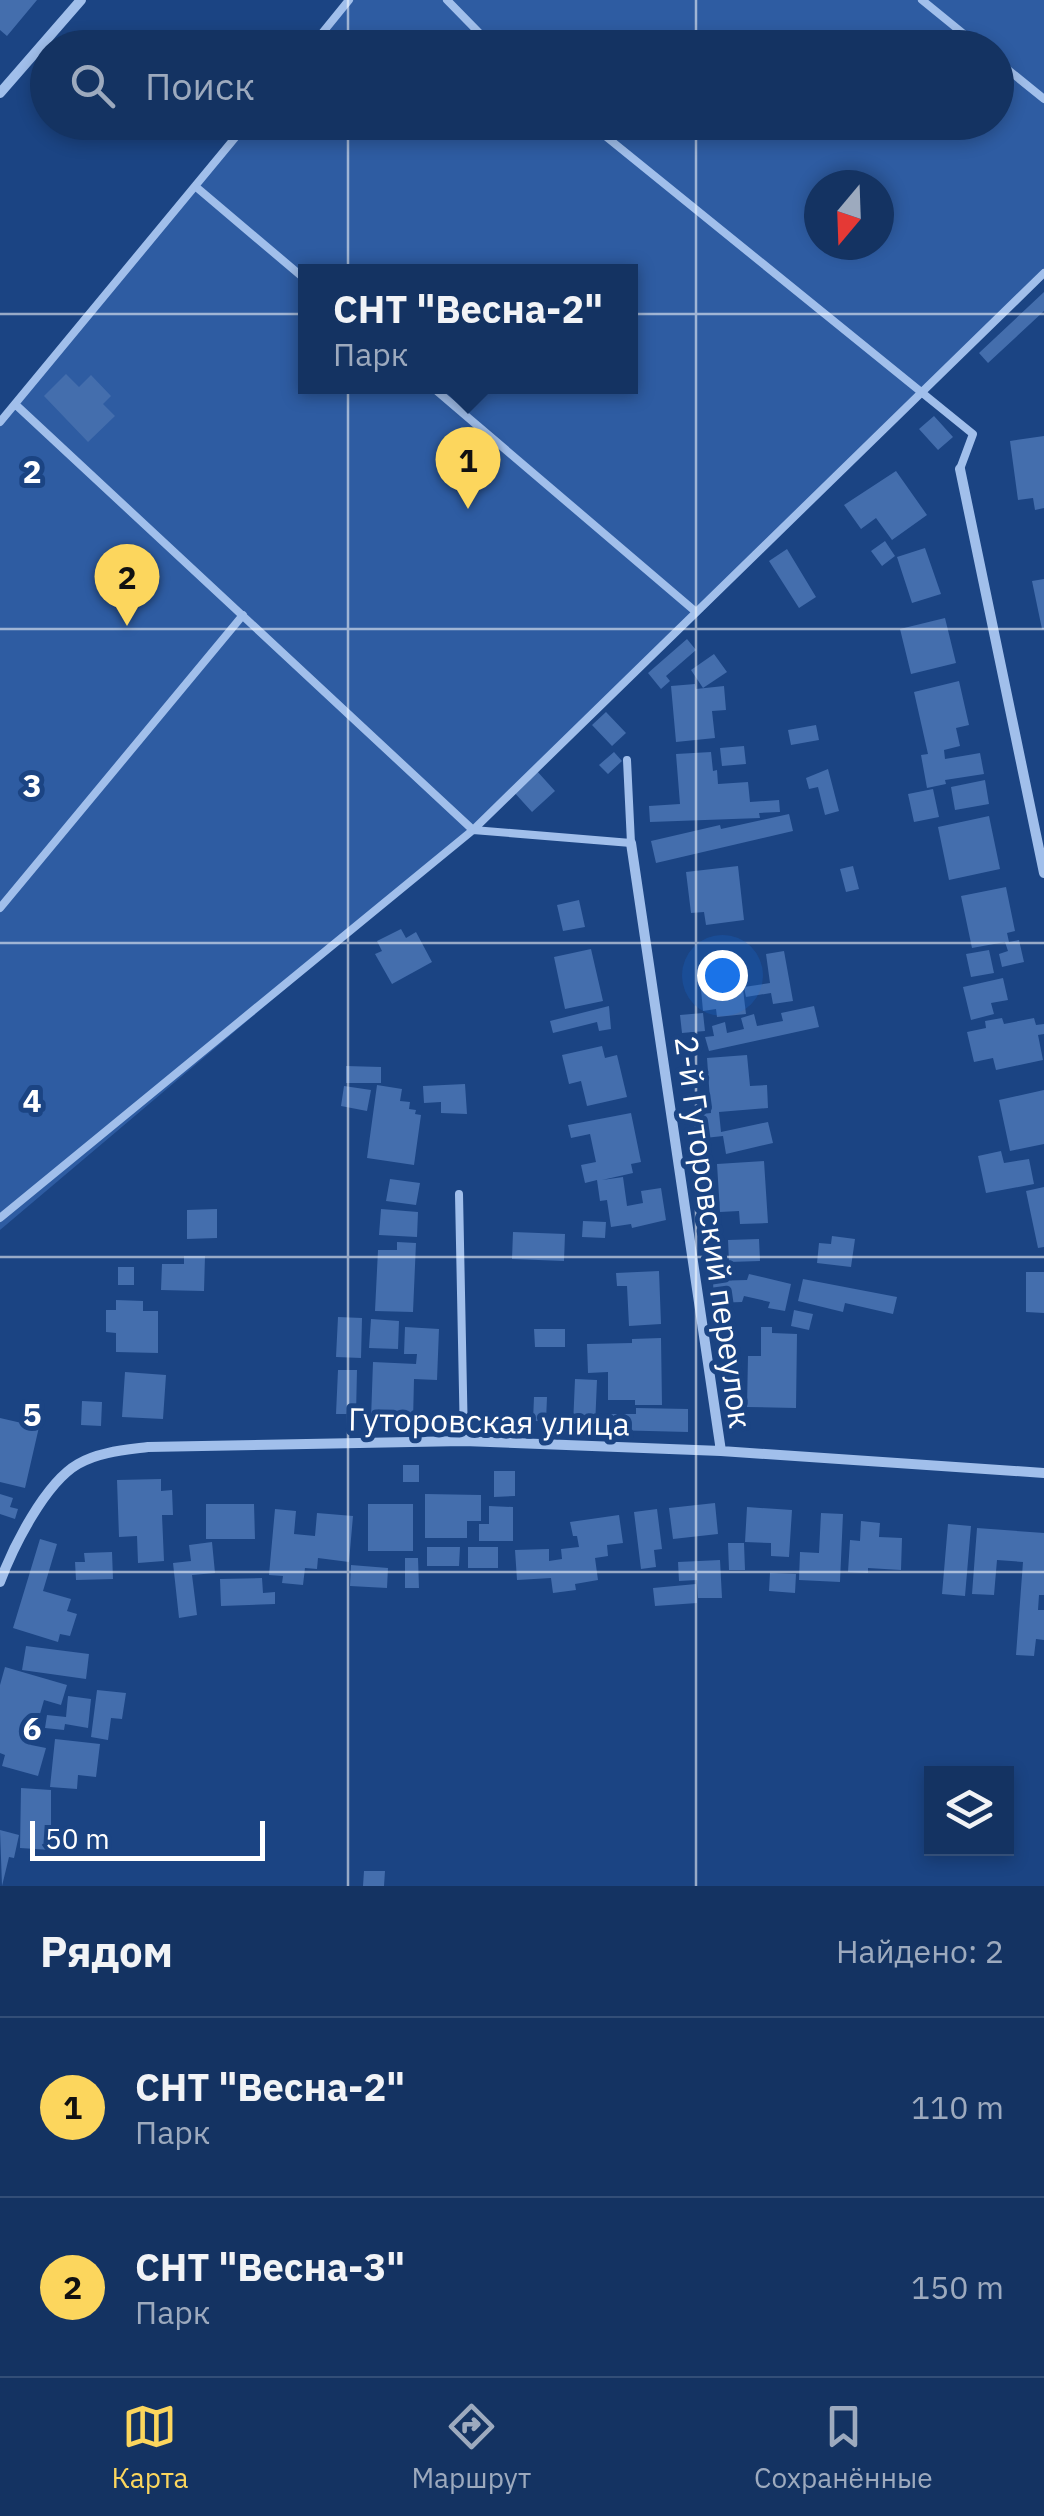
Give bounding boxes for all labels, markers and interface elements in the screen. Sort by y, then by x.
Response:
search box [30,30,1014,140]
icon: search [65,58,120,113]
text: Поиск [145,61,255,110]
north arrow [804,170,894,260]
popup [298,264,638,394]
text: СНТ "Весна-2" [333,284,603,333]
text: Парк [333,333,408,375]
pin: 1 [436,426,500,509]
text: 2 [22,450,42,492]
pin: 2 [94,544,160,626]
text: 3 [22,764,42,806]
your location [697,950,748,1001]
street label: 2-й Гуторовский переулок [666,1033,762,1431]
text: 4 [22,1079,42,1121]
text: 5 [22,1393,42,1435]
street label: Гуторовская улица [348,1398,630,1444]
text: 6 [22,1707,42,1749]
map controls [924,1766,1014,1856]
button: layers [924,1766,1014,1856]
scale bar [30,1816,265,1860]
text: 50 m [45,1820,110,1857]
text: Рядом [40,1924,173,1979]
text: Найдено: 2 [836,1930,1004,1972]
text: СНТ "Весна-2" [135,2062,405,2111]
text: 1 [63,2086,82,2128]
text: 110 m [911,2086,1004,2128]
text: Парк [135,2111,210,2153]
text: СНТ "Весна-3" [135,2242,405,2291]
text: 2 [63,2266,82,2308]
text: 150 m [911,2266,1004,2308]
text: Парк [135,2291,210,2333]
tab: Карта [111,2399,189,2496]
tab: Маршрут [411,2399,531,2496]
tab: Сохранённые [754,2399,933,2496]

